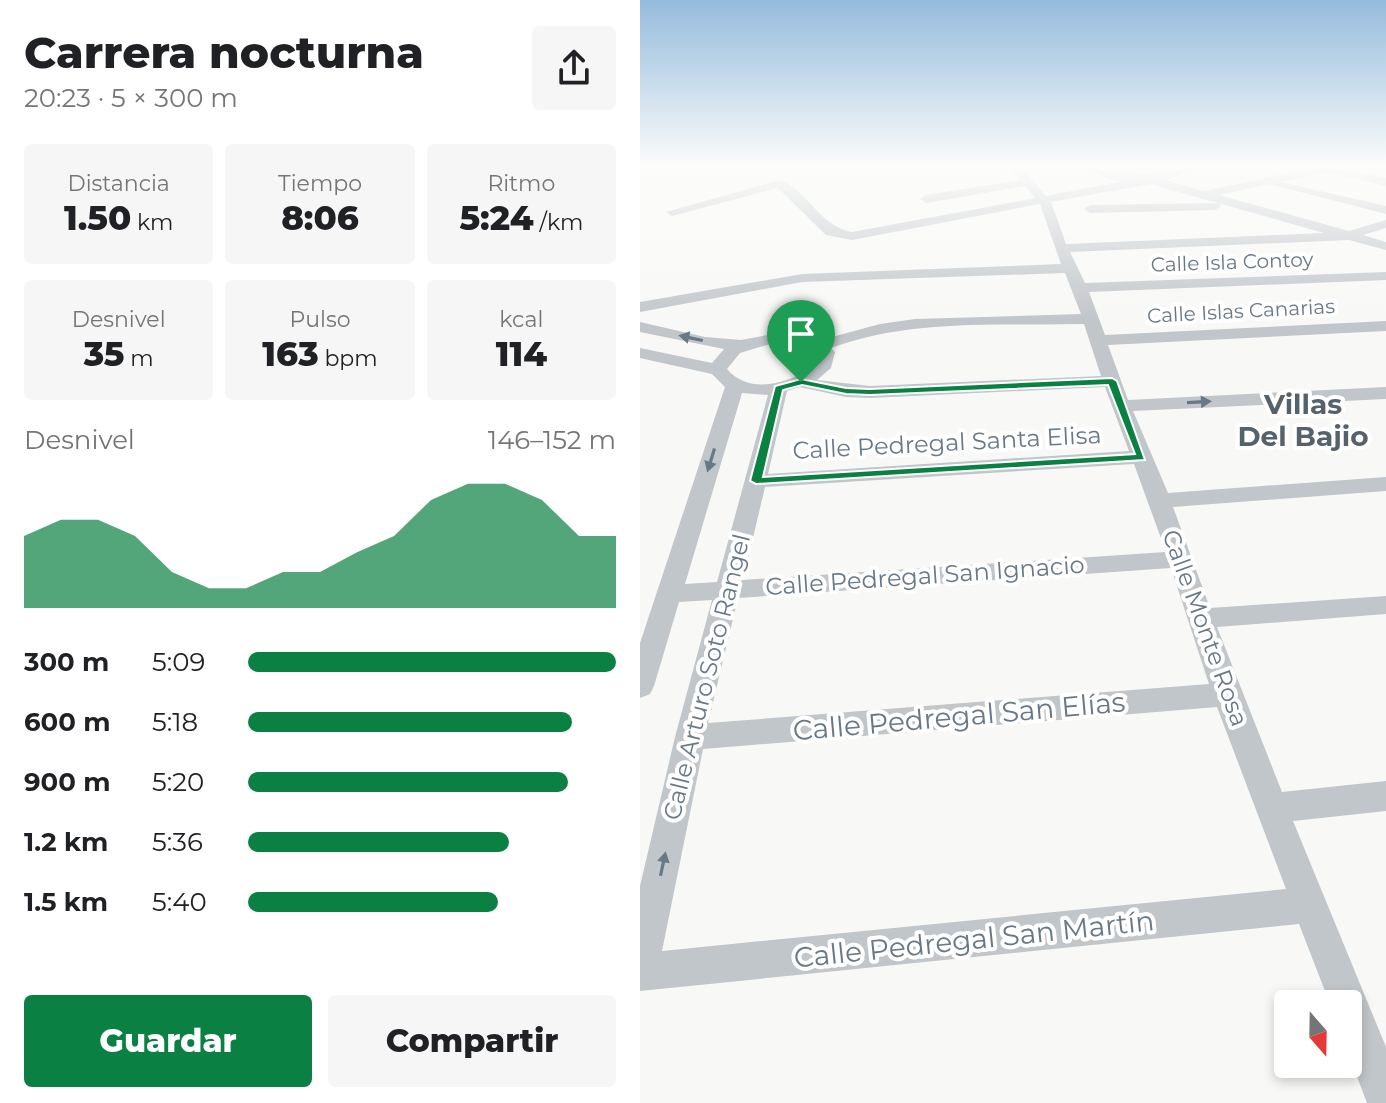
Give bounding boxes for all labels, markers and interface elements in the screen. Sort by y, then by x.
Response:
text: Carrera nocturna [24,25,424,79]
button: share [532,26,616,110]
text: 20:23 · 5 × 300 m [24,82,238,114]
text: Distancia [68,170,170,197]
text: Tiempo [278,170,362,197]
text: Ritmo [487,170,555,197]
text: 1.50 [64,197,131,239]
text: 8:06 [281,197,359,239]
text: 5:24 [459,197,534,239]
text: km [131,209,173,236]
text: /km [534,209,583,236]
street label: Calle Isla Contoy [1150,247,1314,277]
street label: Calle Islas Canarias [1147,294,1336,328]
pin [767,300,835,382]
text: Desnivel [72,306,166,333]
text: Pulso [289,306,351,333]
text: kcal [499,306,543,333]
icon: arrive [779,312,823,356]
one-way arrow [678,331,703,344]
text: 35 [84,333,125,375]
text: 163 [262,333,319,375]
text: 114 [496,333,547,375]
text: m [125,345,154,372]
text: bpm [319,345,378,372]
district label: Villas Del Bajio [1237,387,1369,453]
one-way arrow [1187,395,1212,408]
street label: Calle Pedregal Santa Elisa [792,420,1102,465]
text: Desnivel [24,424,135,456]
text: 146–152 m [488,424,616,456]
one-way arrow [704,449,717,473]
street label: Calle Monte Rosa [1156,526,1255,730]
street label: Calle Arturo Soto Rangel [657,531,756,823]
street label: Calle Pedregal San Ignacio [764,550,1086,601]
text: 300 m [24,646,109,678]
text: 5:09 [152,646,205,678]
street label: Calle Pedregal San Elías [791,685,1127,747]
text: 600 m [24,706,111,738]
text: 5:18 [152,706,198,738]
text: 900 m [24,766,111,798]
text: 5:20 [152,766,204,798]
text: 1.2 km [24,826,108,858]
text: 5:36 [152,826,203,858]
one-way arrow [657,851,670,876]
text: 1.5 km [24,886,108,918]
text: 5:40 [152,886,207,918]
street label: Calle Pedregal San Martín [792,903,1156,975]
north arrow [1274,990,1362,1078]
map controls [1274,990,1362,1078]
button: Guardar [24,995,312,1087]
button: Compartir [328,995,616,1087]

